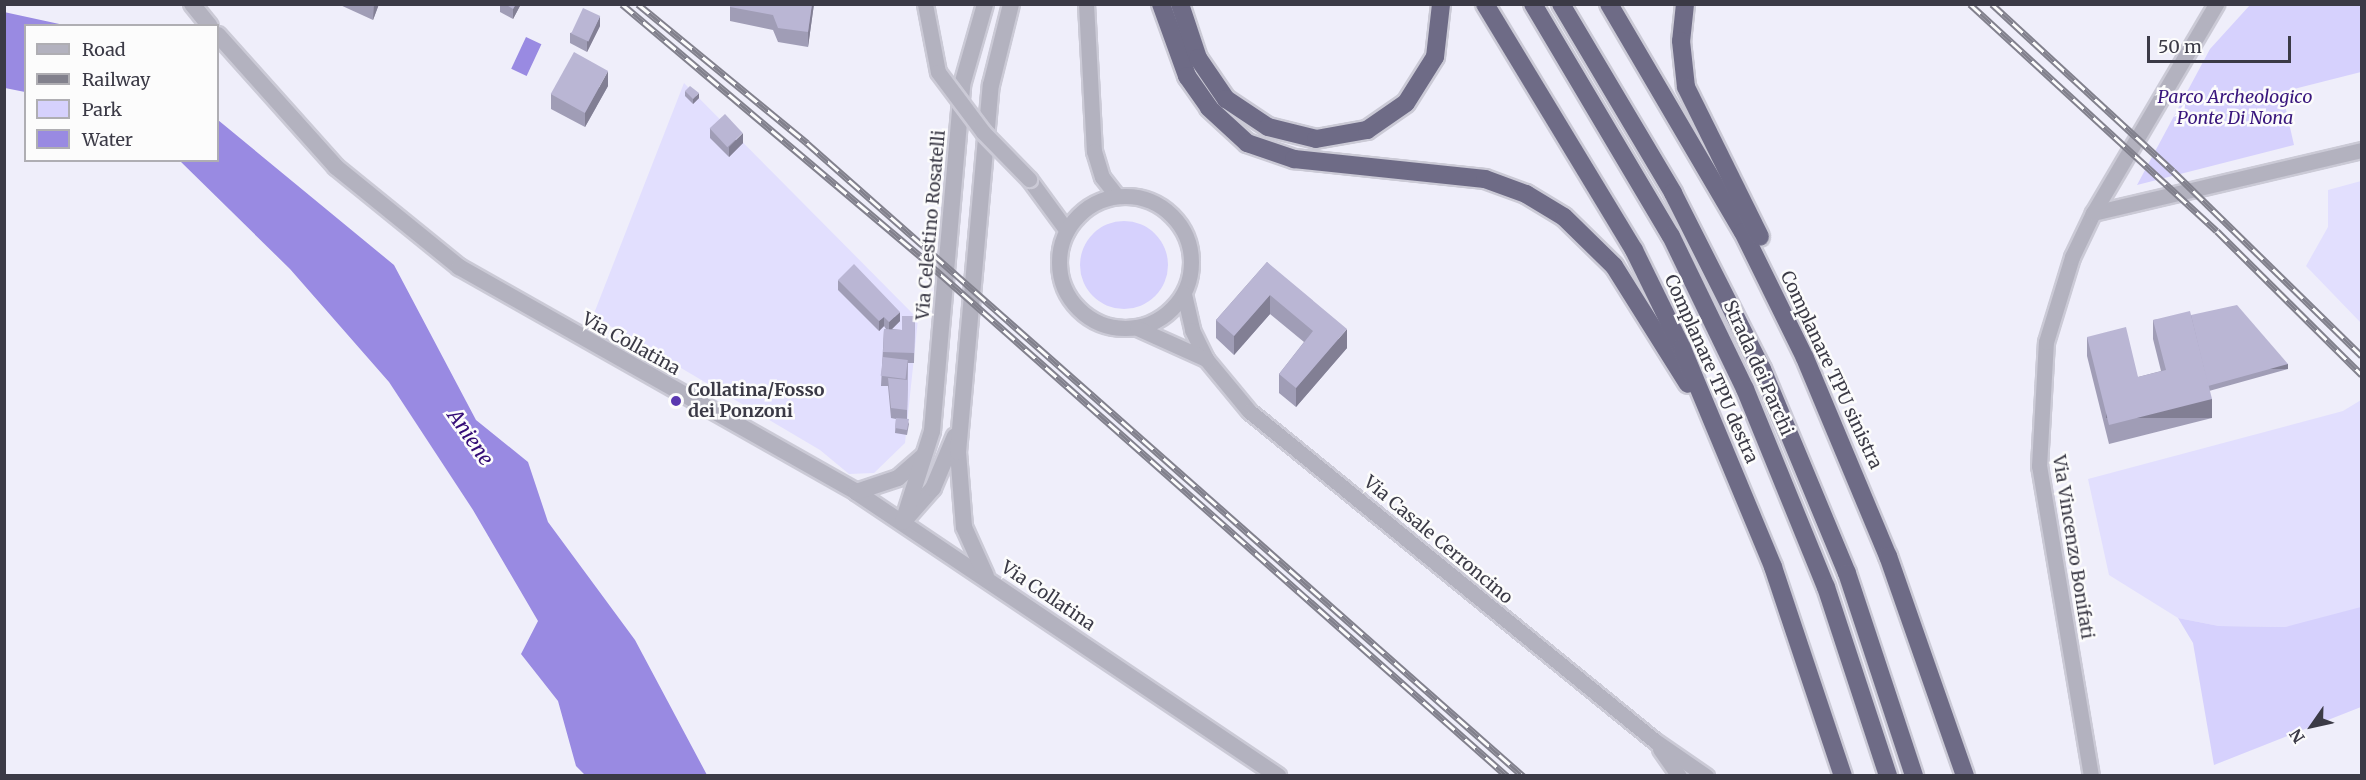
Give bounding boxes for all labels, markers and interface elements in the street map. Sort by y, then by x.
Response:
legend [24,24,219,162]
scale bar [2150,24,2294,62]
text: 50 m [2158,35,2202,58]
text: Road [82,38,126,61]
text: Railway [82,68,150,91]
park label: Parco Archeologico Ponte Di Nona [2158,87,2312,130]
text: Park [82,98,122,121]
text: Water [82,128,133,151]
street label: Via Celestino Rosatelli [912,129,950,321]
street label: Complanare TPU sinistra [1776,268,1886,472]
street label: Complanare TPU destra [1660,271,1762,467]
street label: Strada dei Parchi [1718,297,1798,439]
street label: Via Collatina [578,308,684,380]
place label: Collatina/Fosso dei Ponzoni [688,380,824,422]
marker: Collatina/Fosso dei Ponzoni [669,394,683,408]
water label: Aniene [443,404,499,470]
street label: Via Vincenzo Bonifati [2048,453,2098,641]
street label: Via Casale Cerroncino [1359,471,1517,609]
street label: Via Collatina [997,557,1099,635]
north arrow [2282,696,2342,756]
text: N [2285,725,2309,747]

